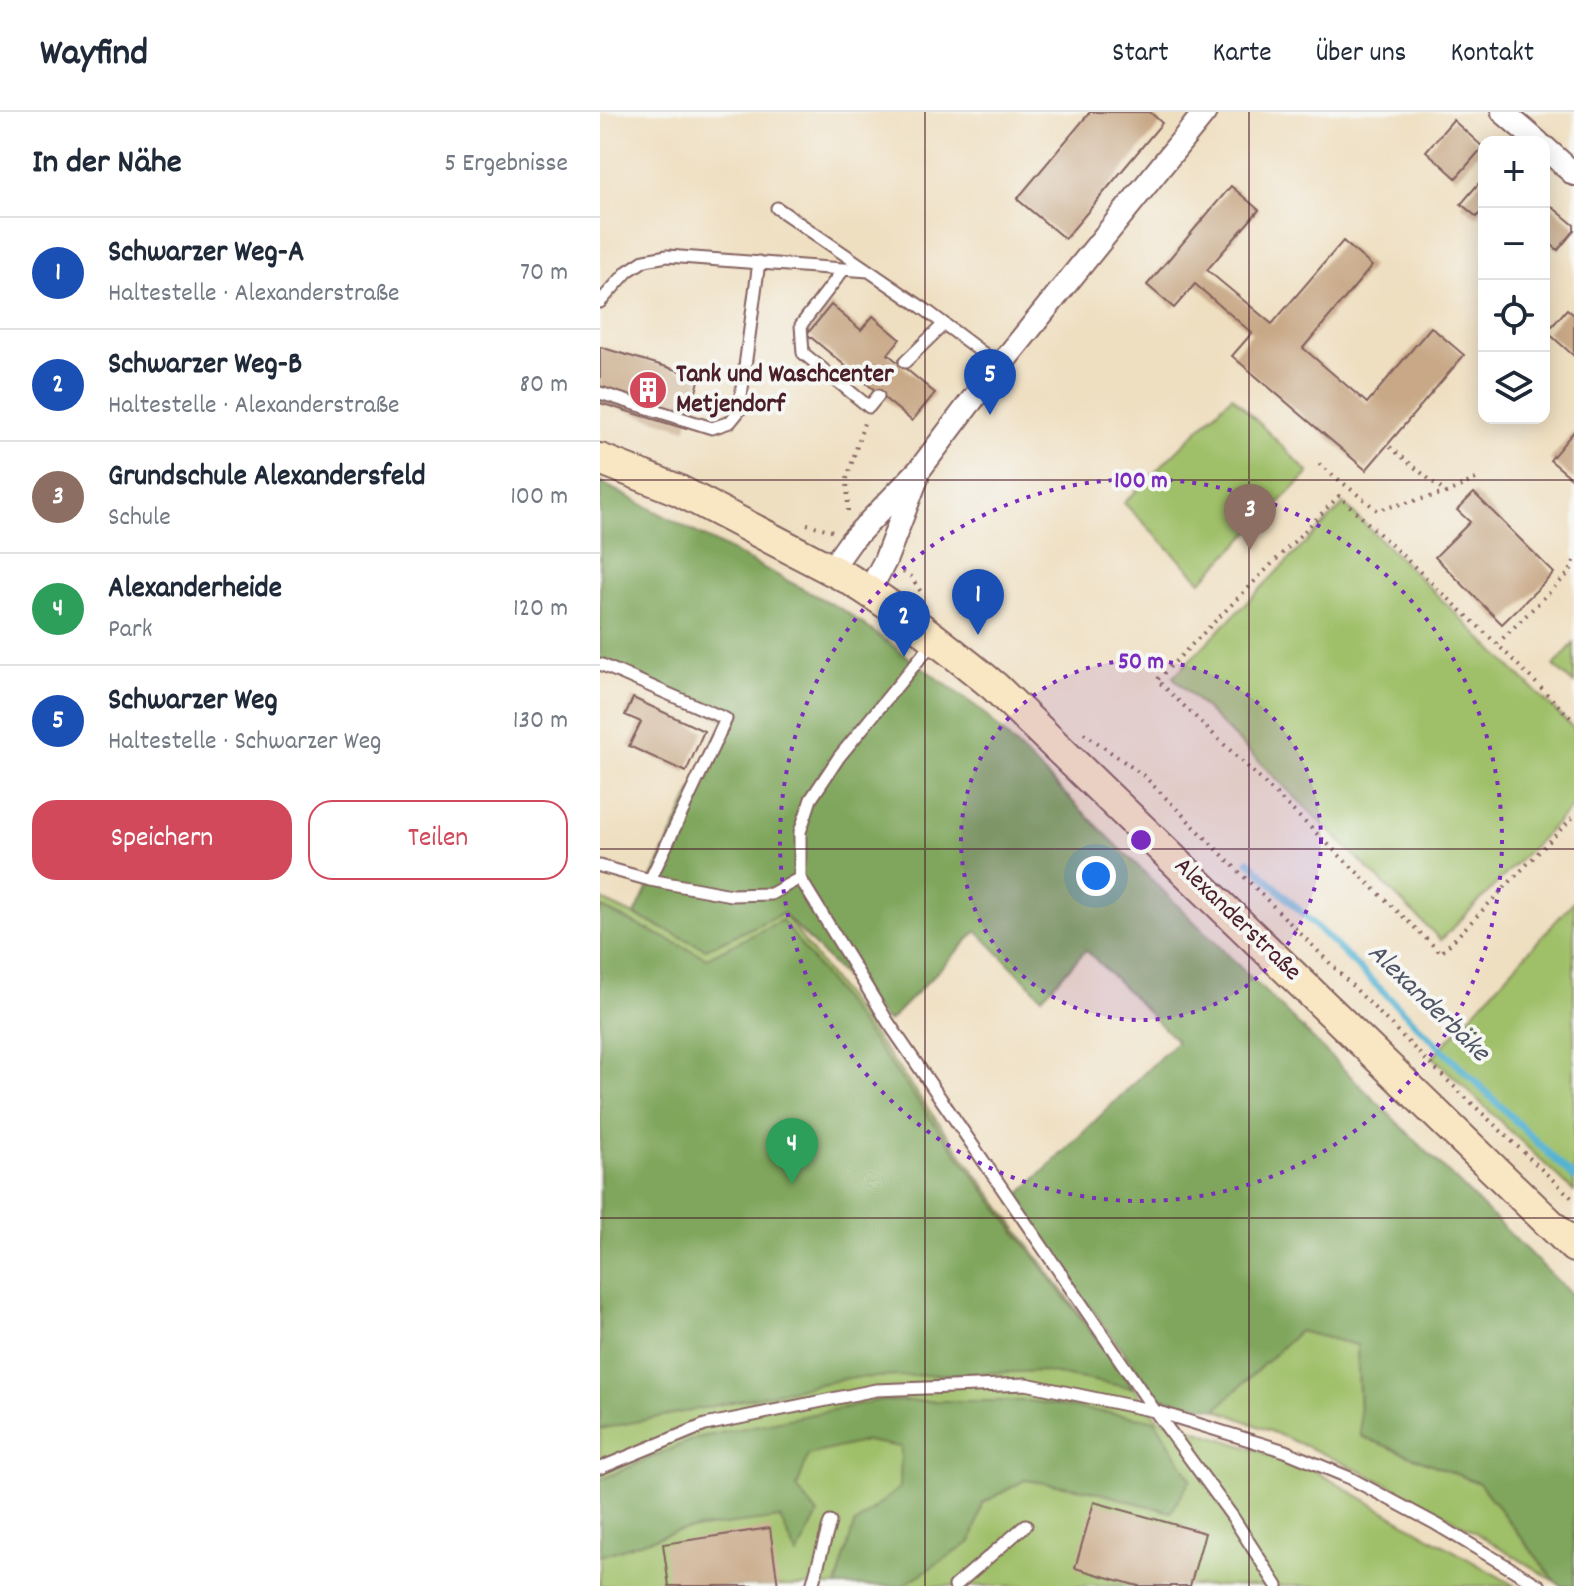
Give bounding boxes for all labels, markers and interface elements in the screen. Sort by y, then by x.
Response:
text: Wayfind [40,28,148,83]
text: Start [1112,35,1169,75]
text: Karte [1213,35,1272,75]
text: Über uns [1316,35,1406,75]
text: Kontakt [1450,35,1534,75]
map controls [1478,136,1550,424]
button: + [1478,136,1550,208]
text: In der Nähe [32,140,182,189]
text: 5 Ergebnisse [444,146,568,183]
button: − [1478,208,1550,280]
text: Schwarzer Weg-A [108,233,304,276]
text: 1 [55,255,61,292]
text: 70 m [520,255,568,292]
text: Haltestelle · Alexanderstraße [108,276,400,313]
button: locate [1478,280,1550,352]
text: Schwarzer Weg-B [108,345,302,388]
pin: 5 [964,349,1016,415]
button: layers [1478,352,1550,424]
place label: Tank und Waschcenter Metjendorf [676,357,894,424]
text: 2 [52,367,64,404]
text: 80 m [520,367,568,404]
building icon: Tank und Waschcenter Metjendorf [627,369,669,411]
text: Haltestelle · Alexanderstraße [108,388,400,425]
text: Grundschule Alexandersfeld [108,457,426,500]
text: 100 m [1114,465,1168,499]
text: 3 [52,479,64,516]
text: 100 m [510,479,568,516]
pin: 3 [1224,484,1276,550]
text: Schule [108,500,171,537]
text: Alexanderheide [108,569,282,612]
pin: 1 [952,569,1004,635]
text: 4 [53,591,63,628]
text: 120 m [513,591,568,628]
pin: 2 [878,591,930,657]
text: Park [108,612,152,649]
text: 50 m [1118,646,1164,680]
text: Schwarzer Weg [108,681,278,724]
text: 5 [52,703,64,740]
text: 130 m [513,703,568,740]
text: Haltestelle · Schwarzer Weg [108,724,381,761]
button: Speichern [32,800,292,880]
button: Teilen [308,800,568,880]
centre of rings [1127,826,1155,854]
street label: Alexanderstraße [1165,849,1309,991]
your location [1076,856,1116,896]
water label: Alexanderbäke [1357,935,1498,1074]
pin: 4 [766,1118,818,1184]

